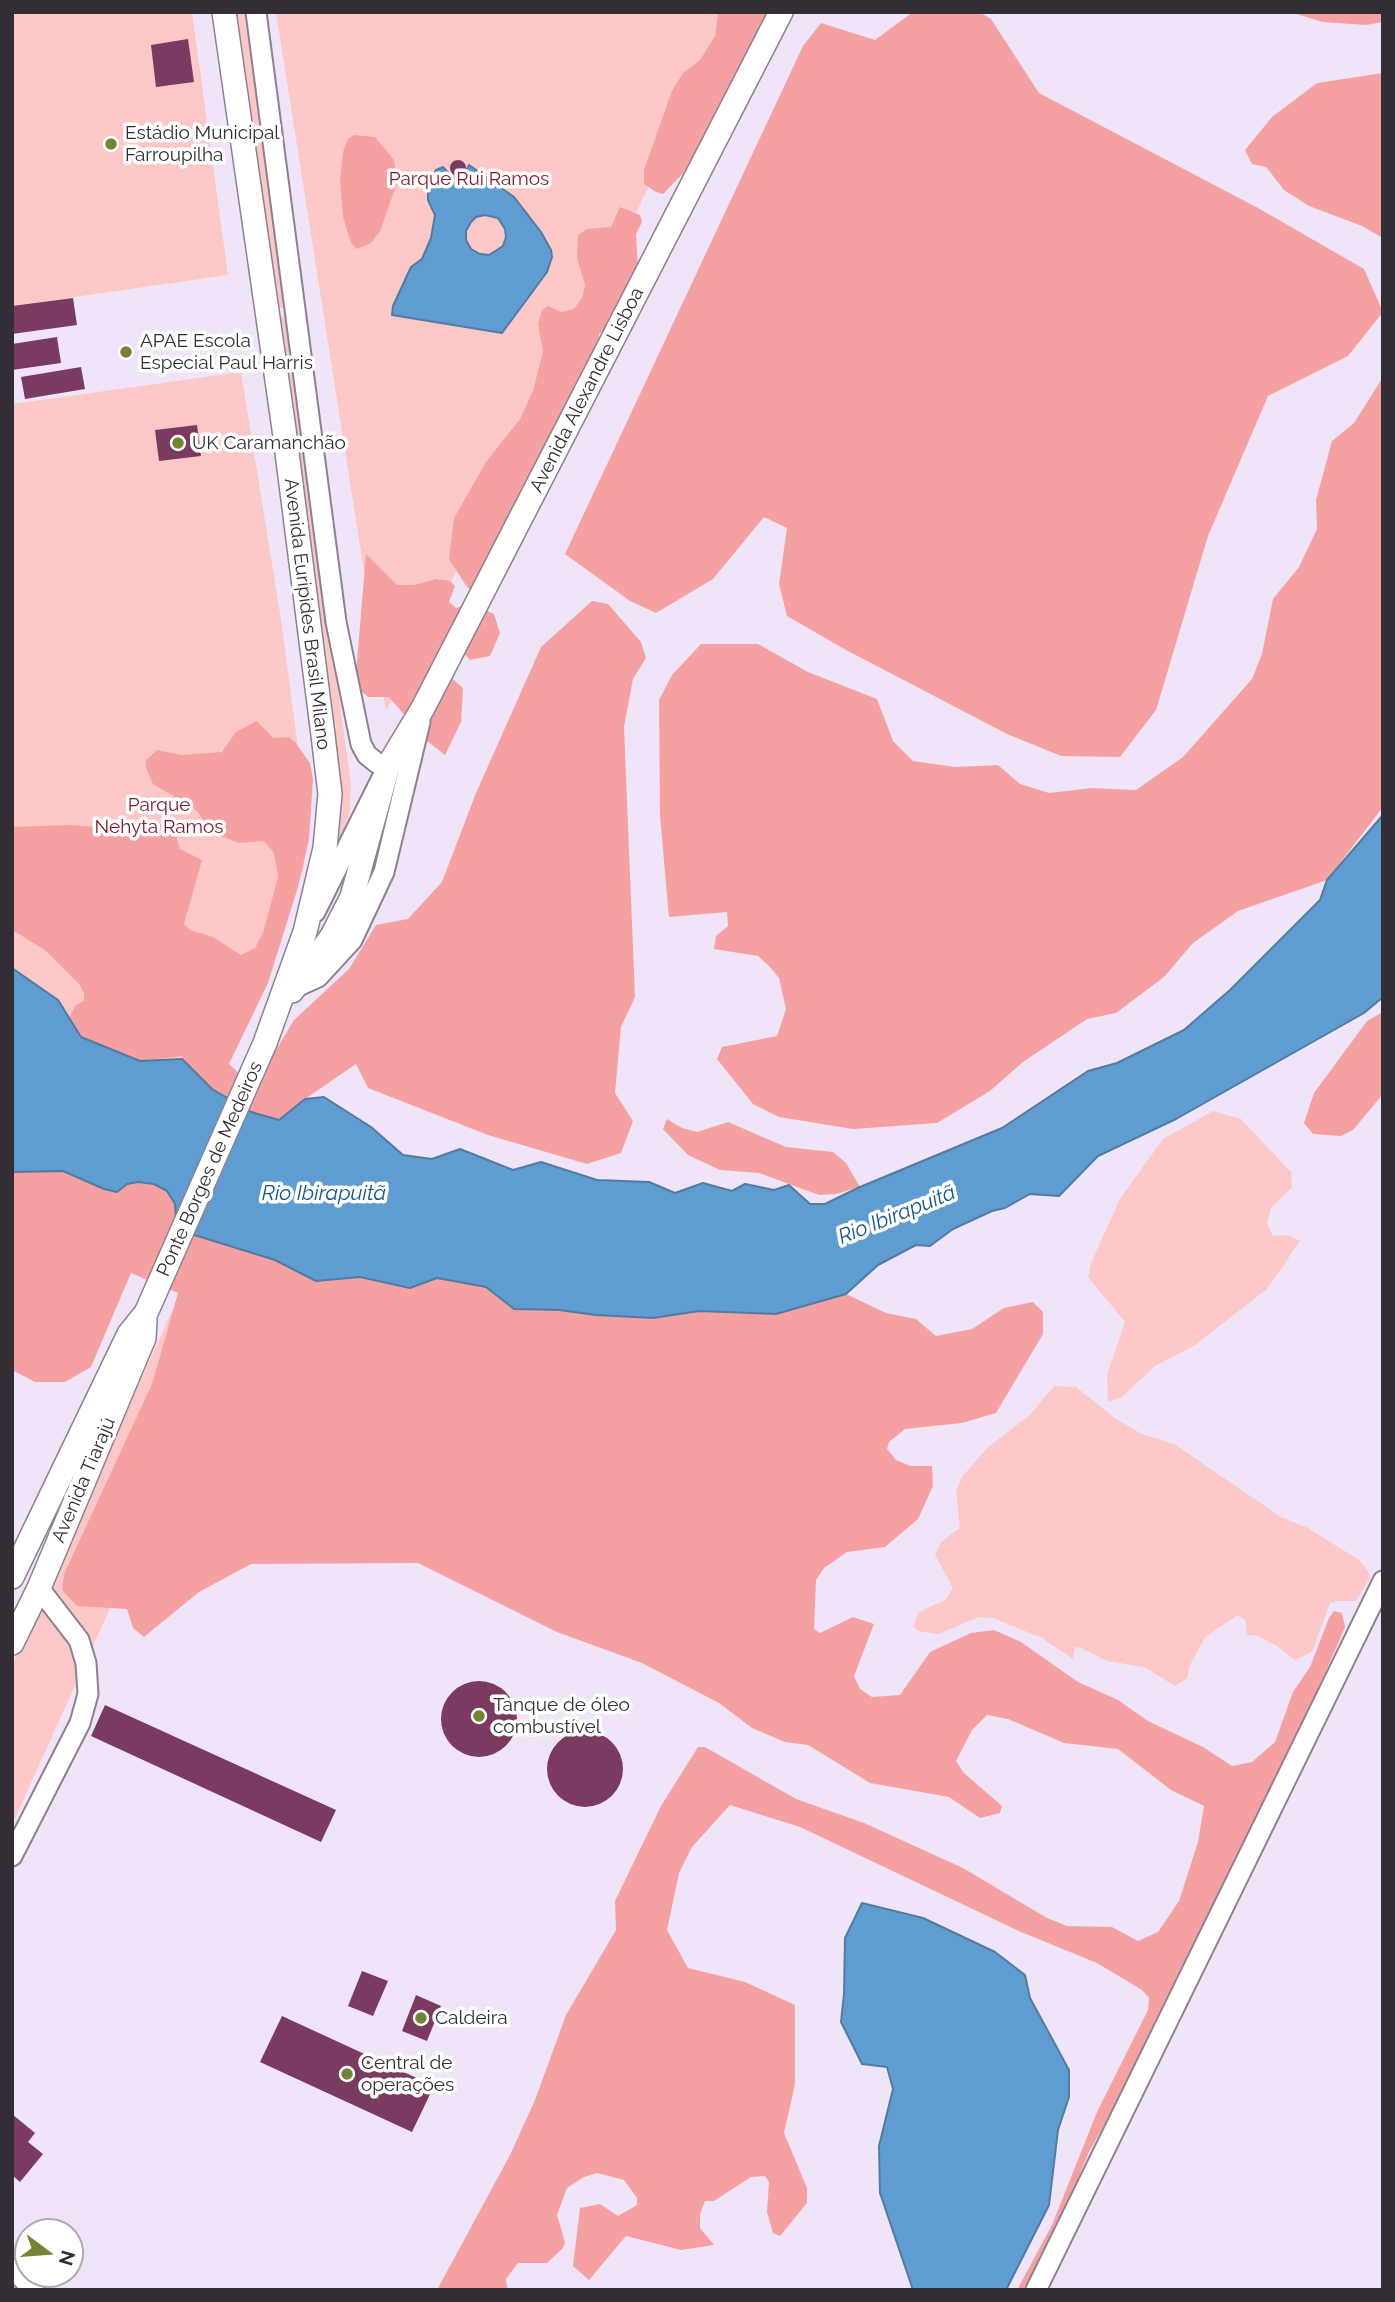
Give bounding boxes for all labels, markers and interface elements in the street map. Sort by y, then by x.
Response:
place label: Estádio Municipal Farroupilha [125,122,280,166]
marker: Estádio Municipal Farroupilha [103,136,119,152]
park label: Parque Rui Ramos [389,168,549,190]
street label: Avenida Alexandre Lisboa [525,284,649,496]
place label: APAE Escola Especial Paul Harris [140,330,313,374]
marker: APAE Escola Especial Paul Harris [118,344,134,360]
place label: UK Caramanchão [192,432,346,454]
marker: UK Caramanchão [170,435,186,451]
street label: Avenida Euripides Brasil Milano [279,477,335,751]
park label: Parque Nehyta Ramos [95,794,223,838]
street label: Ponte Borges de Medeiros [152,1058,268,1280]
water label: Rio Ibirapuitã [835,1180,959,1250]
water label: Rio Ibirapuitã [262,1181,386,1207]
street label: Avenida Tiarajú [47,1414,121,1546]
place label: Tanque de óleo combustível [493,1694,630,1738]
marker: Tanque de óleo combustível [471,1708,487,1724]
place label: Caldeira [435,2007,508,2029]
marker: Caldeira [413,2010,429,2026]
place label: Central de operações [361,2052,454,2096]
marker: Central de operações [339,2066,355,2082]
north arrow [14,2218,84,2288]
text: N [55,2248,80,2268]

